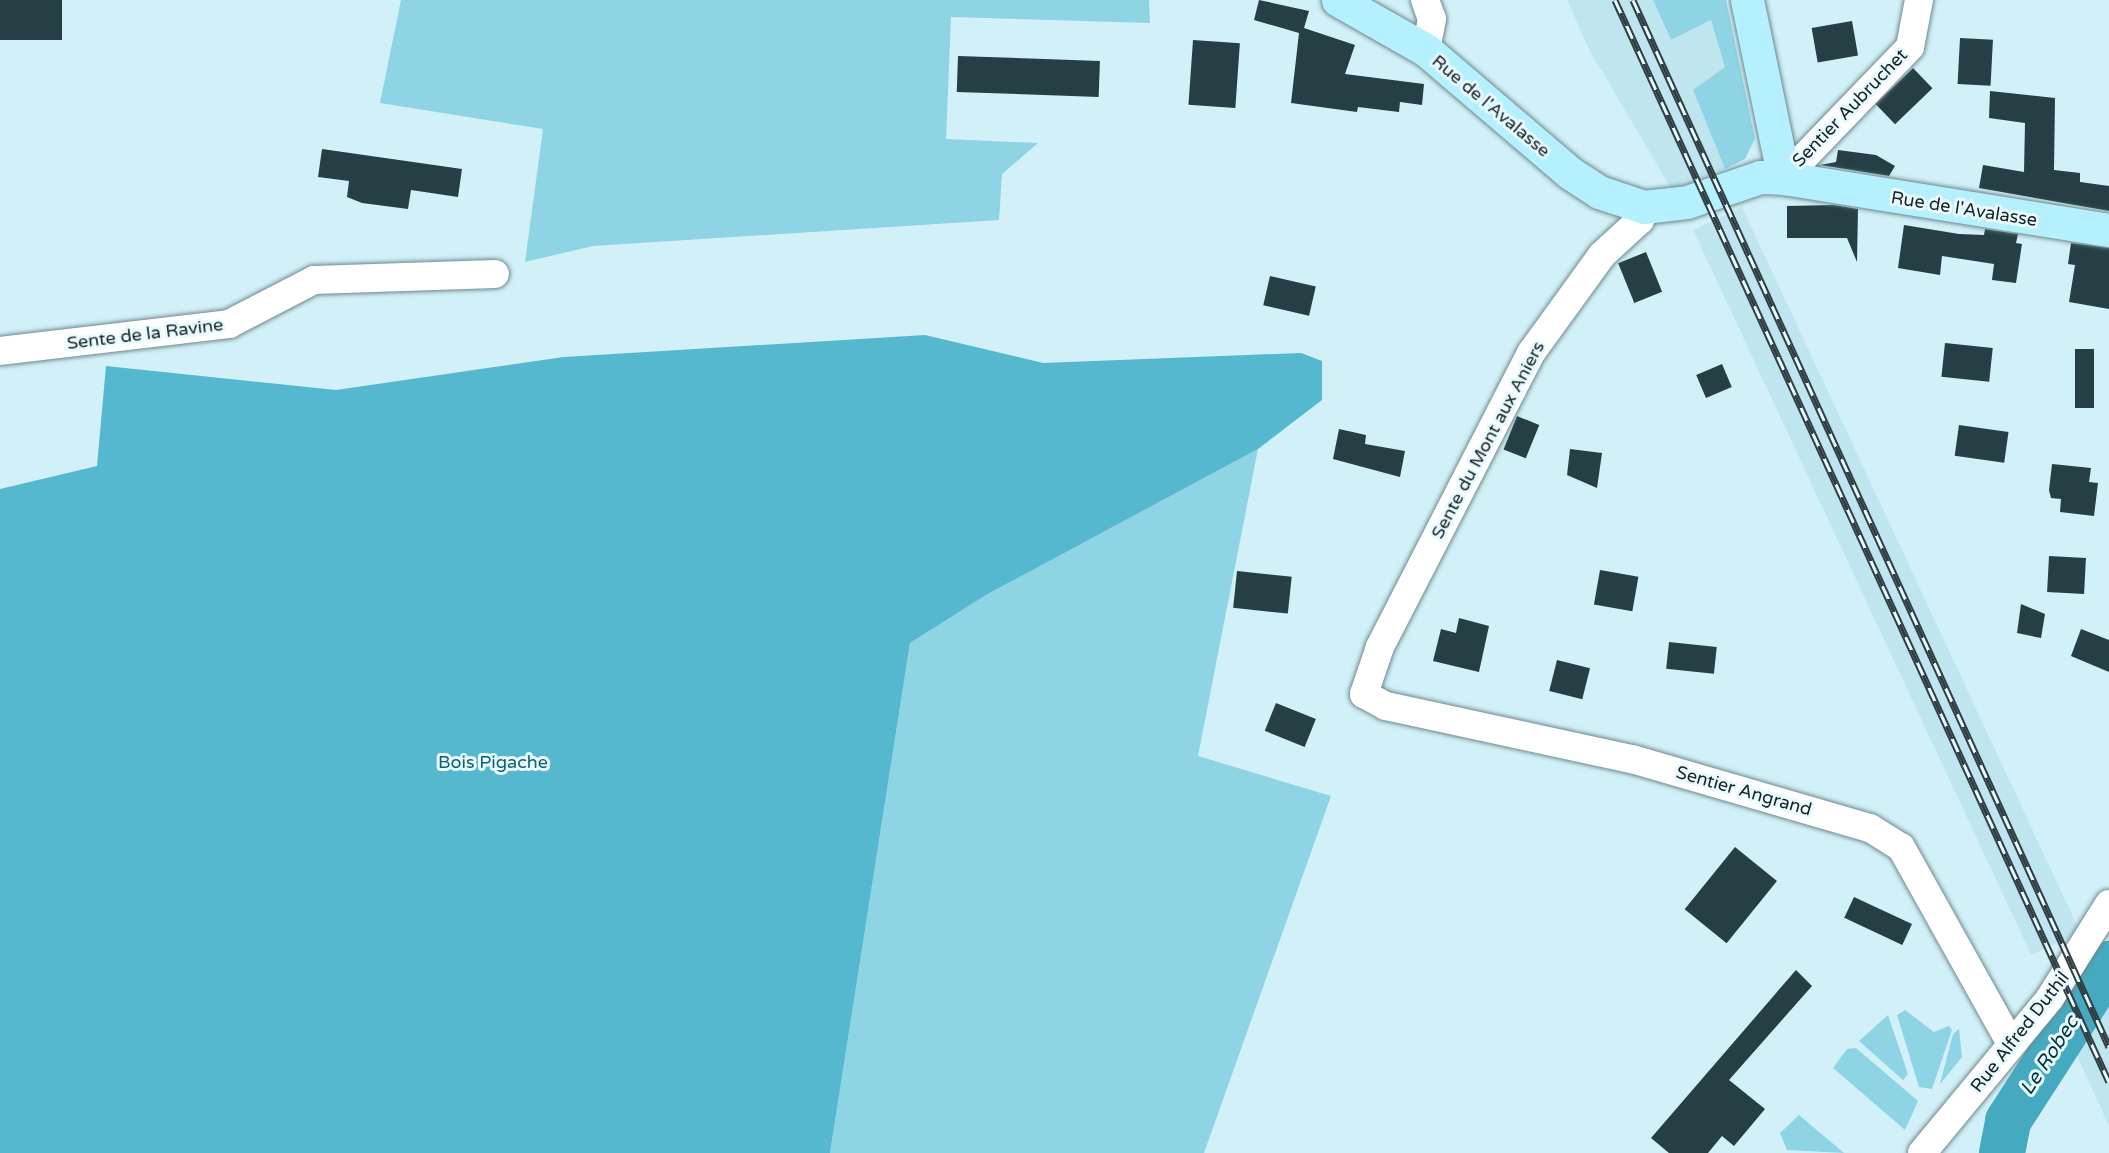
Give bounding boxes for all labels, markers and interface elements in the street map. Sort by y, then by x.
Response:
street label: Sentier Aubruchet [1788,44,1912,172]
street label: Rue de l'Avalasse [1427,50,1555,162]
street label: Rue de l'Avalasse [1889,187,2039,231]
street label: Sente de la Ravine [66,314,224,354]
street label: Sente du Mont aux Aniers [1427,337,1549,543]
park label: Bois Pigache [438,751,548,773]
street label: Sentier Angrand [1674,761,1814,821]
street label: Rue Alfred Duthil [1966,967,2074,1097]
water label: Le Robec [2016,1012,2084,1100]

